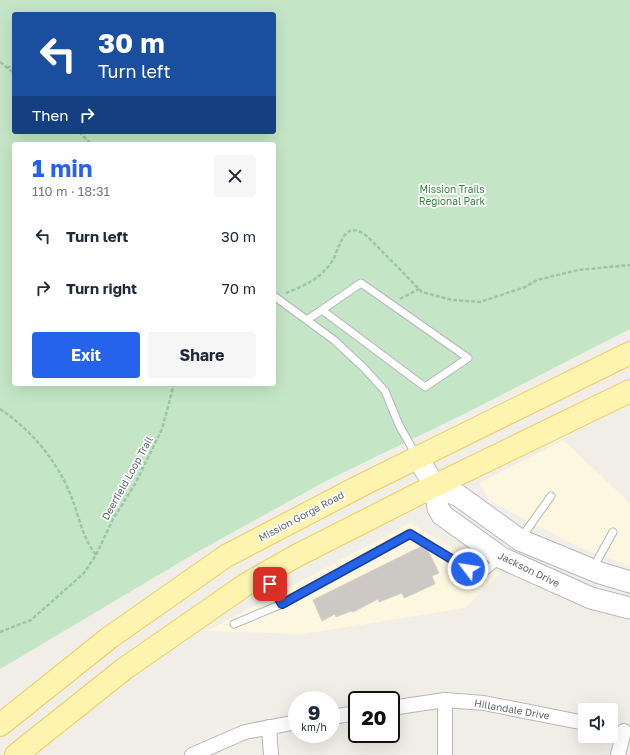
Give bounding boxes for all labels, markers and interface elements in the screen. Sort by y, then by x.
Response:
text: 30 m [98,26,165,59]
icon: left [32,28,84,80]
text: Turn left [98,60,171,82]
icon: right [76,104,98,126]
text: Then [32,106,68,124]
text: 1 min [32,153,92,182]
button: close [214,155,256,197]
text: 110 m · 18:31 [32,183,110,199]
park label: Mission Trails Regional Park [419,183,486,207]
icon: left [32,225,54,247]
text: Turn left [66,227,128,245]
text: 30 m [221,227,256,245]
icon: right [32,277,54,299]
text: Turn right [66,279,137,297]
text: 70 m [222,279,256,297]
button: Exit [32,332,140,378]
button: Share [148,332,256,378]
street label: Deerfield Loop Trail [99,434,155,522]
street label: Mission Gorge Road [256,488,346,544]
position arrow [447,548,489,590]
street label: Jackson Drive [496,549,562,589]
pin [253,567,287,601]
icon: arrive [259,573,281,595]
speed limit sign: 20 [348,691,400,743]
street label: Hillandale Drive [473,696,551,722]
text: 9 [308,700,320,724]
map controls [578,703,618,743]
button: sound [578,703,618,743]
text: km/h [301,721,327,733]

